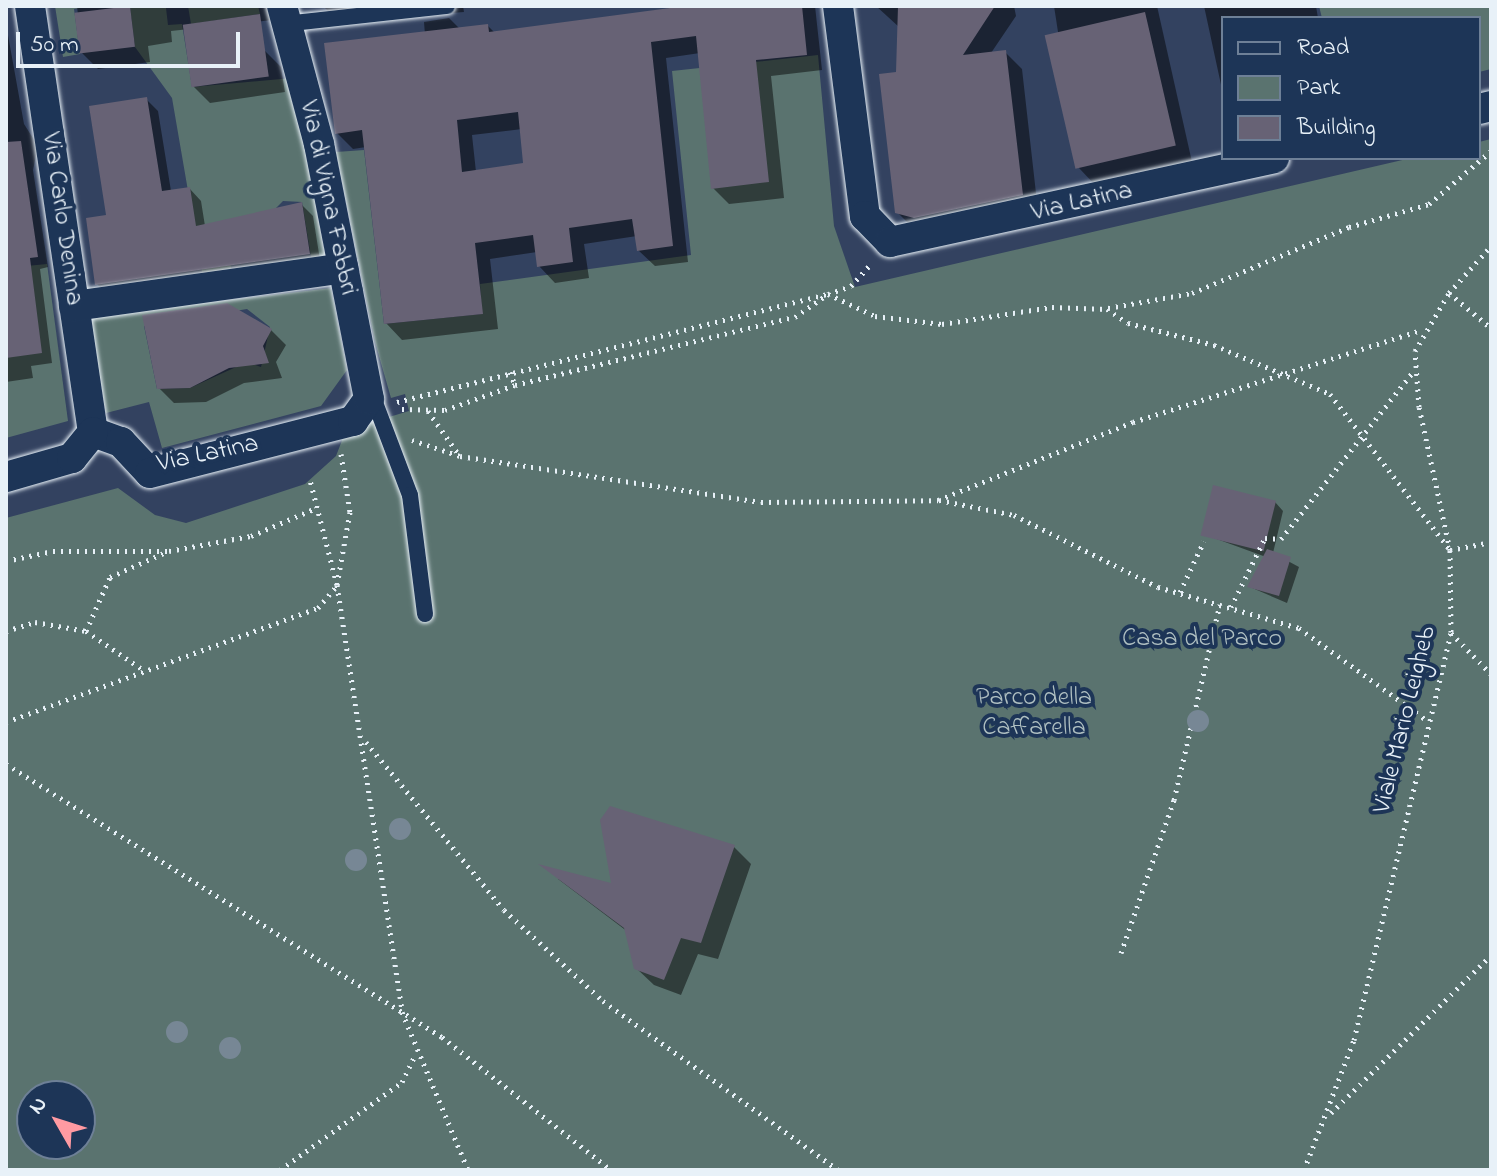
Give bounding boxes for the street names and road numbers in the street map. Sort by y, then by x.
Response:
street label: Via di Vigna Fabbri [291,98,363,298]
street label: Via Carlo Denina [33,130,89,308]
street label: Via Latina [1028,176,1136,230]
street label: Via Latina [155,429,261,481]
street label: Viale Mario Leigheb [1368,623,1444,817]

